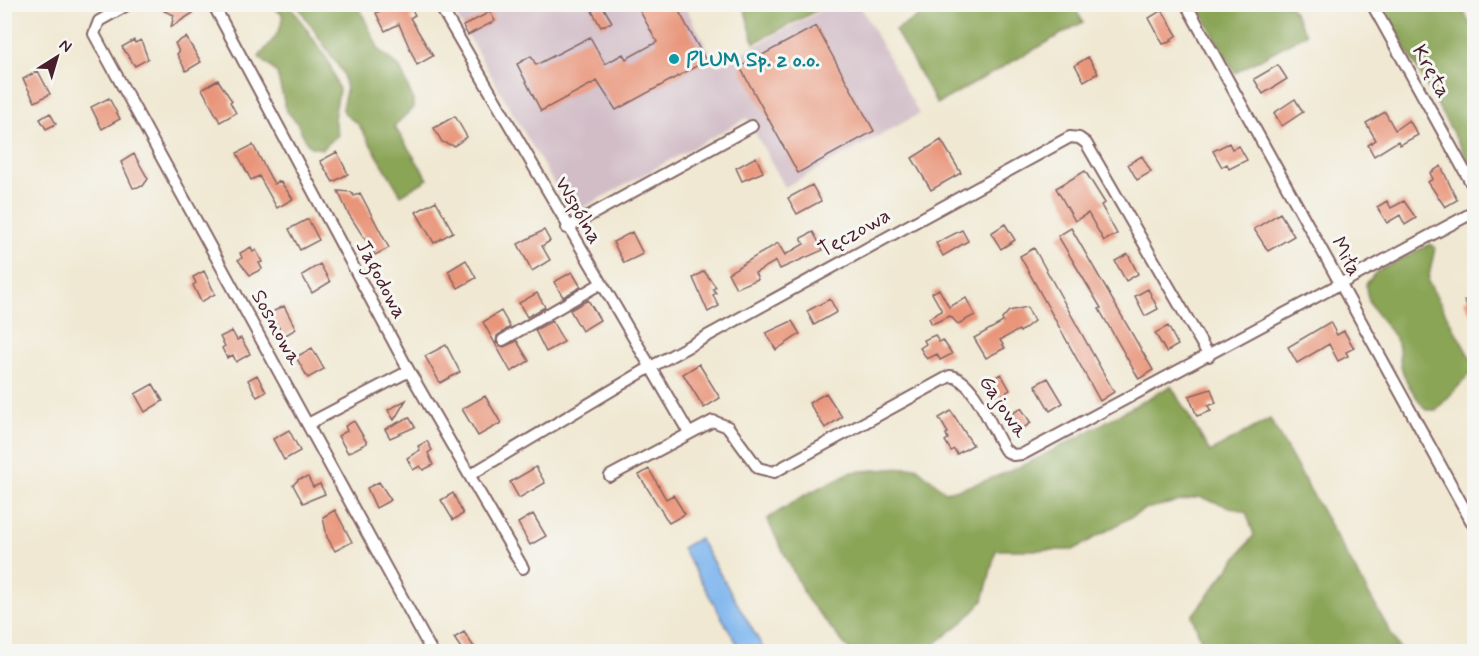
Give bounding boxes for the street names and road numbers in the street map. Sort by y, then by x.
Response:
street label: Kręta [1405,40,1457,103]
street label: Wspólna [548,172,609,249]
street label: Tęczowa [813,202,896,264]
street label: Miła [1324,232,1368,281]
street label: Jagodowa [347,235,414,325]
street label: Sosnowa [244,285,308,370]
street label: Gajowa [972,370,1035,444]

